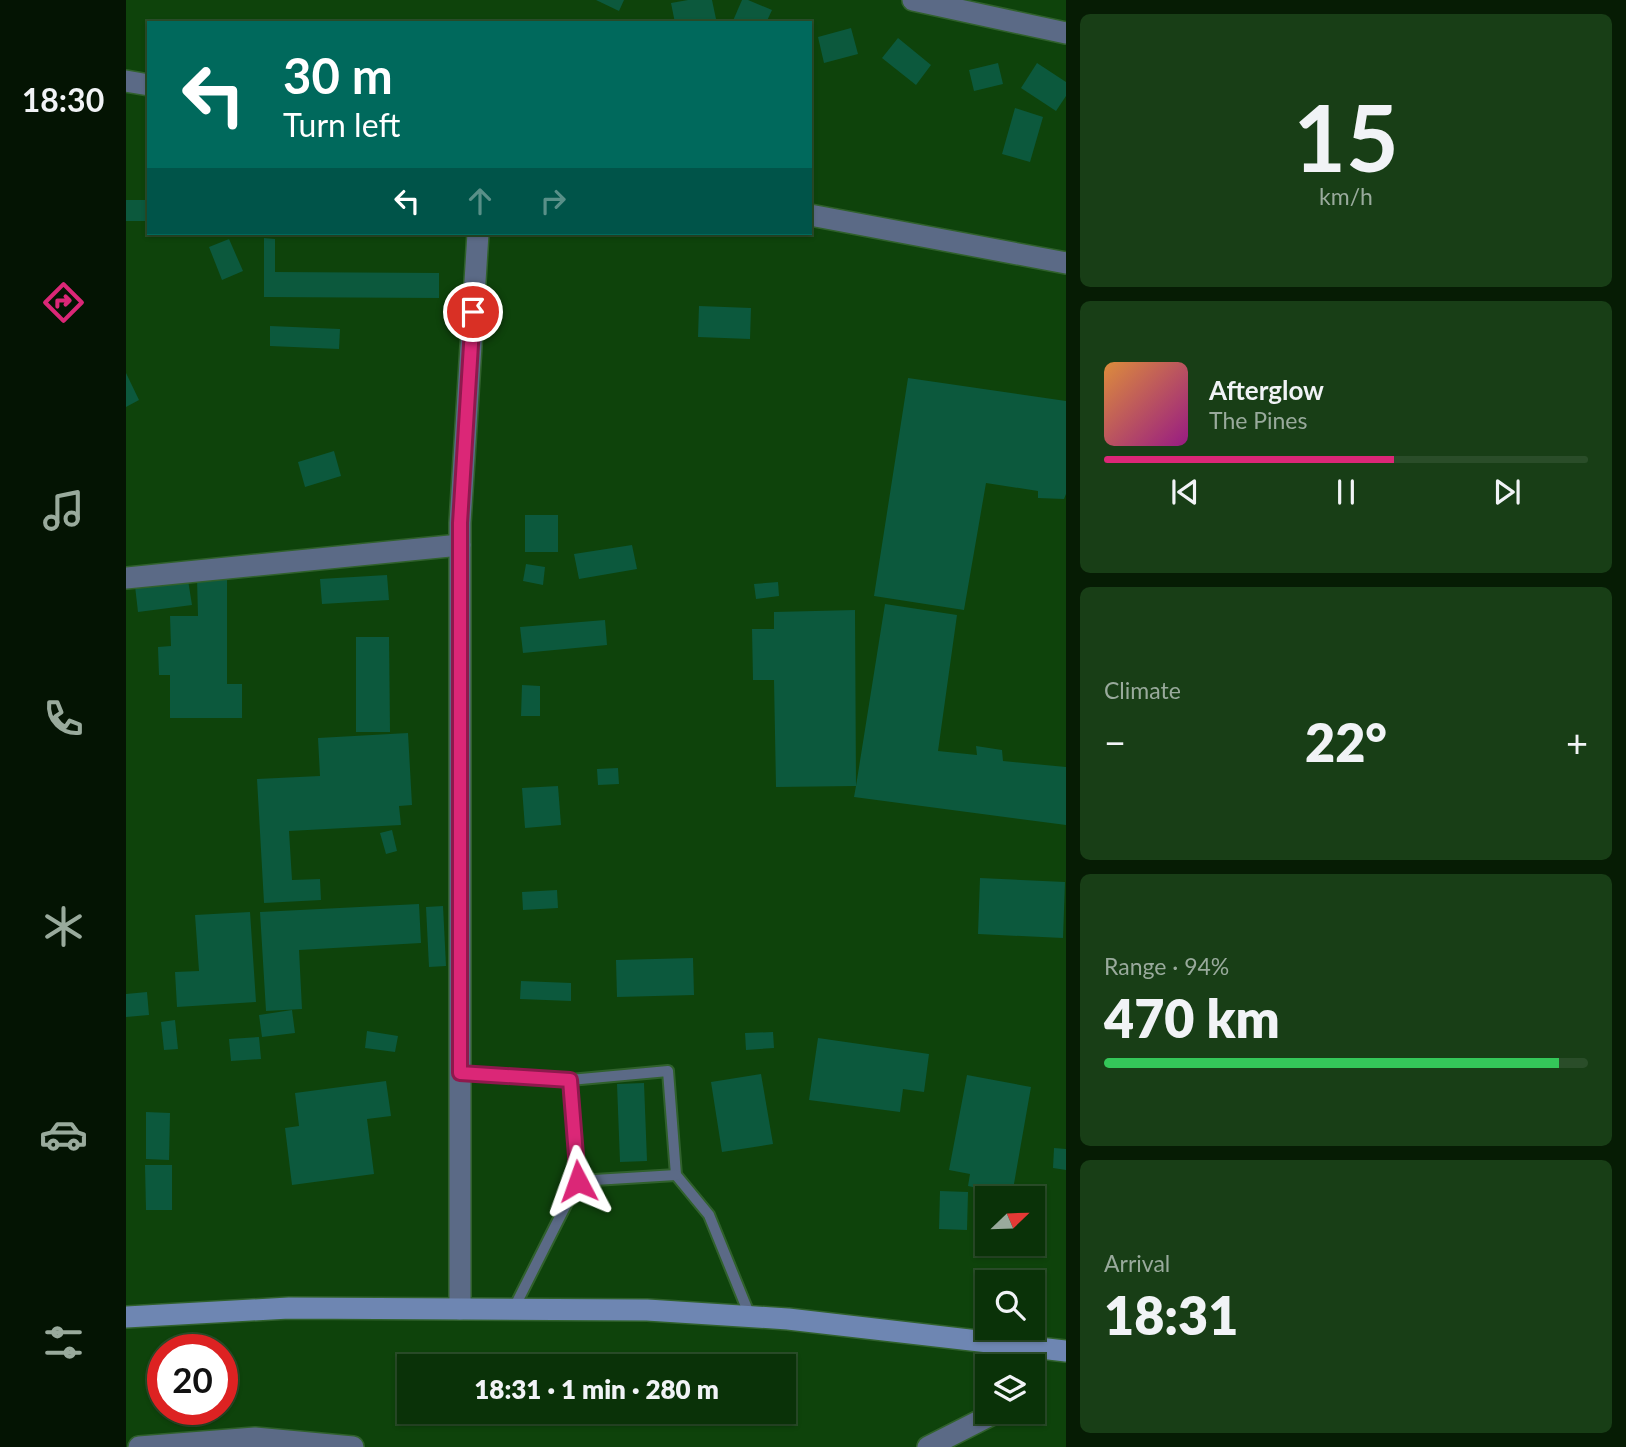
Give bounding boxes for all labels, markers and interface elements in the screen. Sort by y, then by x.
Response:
text: 30 m [283,46,393,104]
icon: left [168,49,259,140]
text: 18:30 [22,80,104,119]
text: 15 [1293,82,1399,191]
text: Turn left [283,105,400,144]
icon: left [388,182,426,220]
icon: ahead [461,182,499,220]
icon: right [534,182,572,220]
text: km/h [1319,182,1373,210]
icon: directions [39,278,88,327]
pin [443,282,503,342]
icon: arrive [454,293,492,331]
text: Afterglow [1209,374,1324,406]
text: The Pines [1209,406,1307,434]
icon: previous [1166,473,1204,511]
icon: pause [1327,473,1365,511]
icon: next [1488,473,1526,511]
icon: music [39,486,88,535]
text: Climate [1104,676,1181,704]
icon: phone [39,694,88,743]
text: 22° [1305,711,1387,773]
text: − [1104,719,1126,765]
text: + [1566,719,1588,765]
icon: climate [39,902,88,951]
text: Range · 94% [1104,952,1229,980]
text: 470 km [1104,987,1280,1049]
icon: car [39,1110,88,1159]
position arrow [541,1144,615,1218]
north arrow [975,1186,1045,1256]
map controls [975,1186,1045,1424]
text: Arrival [1104,1249,1170,1277]
button: search [975,1270,1045,1340]
text: 18:31 [1104,1284,1238,1346]
icon: filters [39,1318,88,1367]
speed limit sign: 20 [147,1334,238,1425]
button: layers [975,1354,1045,1424]
text: 18:31 · 1 min · 280 m [474,1373,719,1405]

